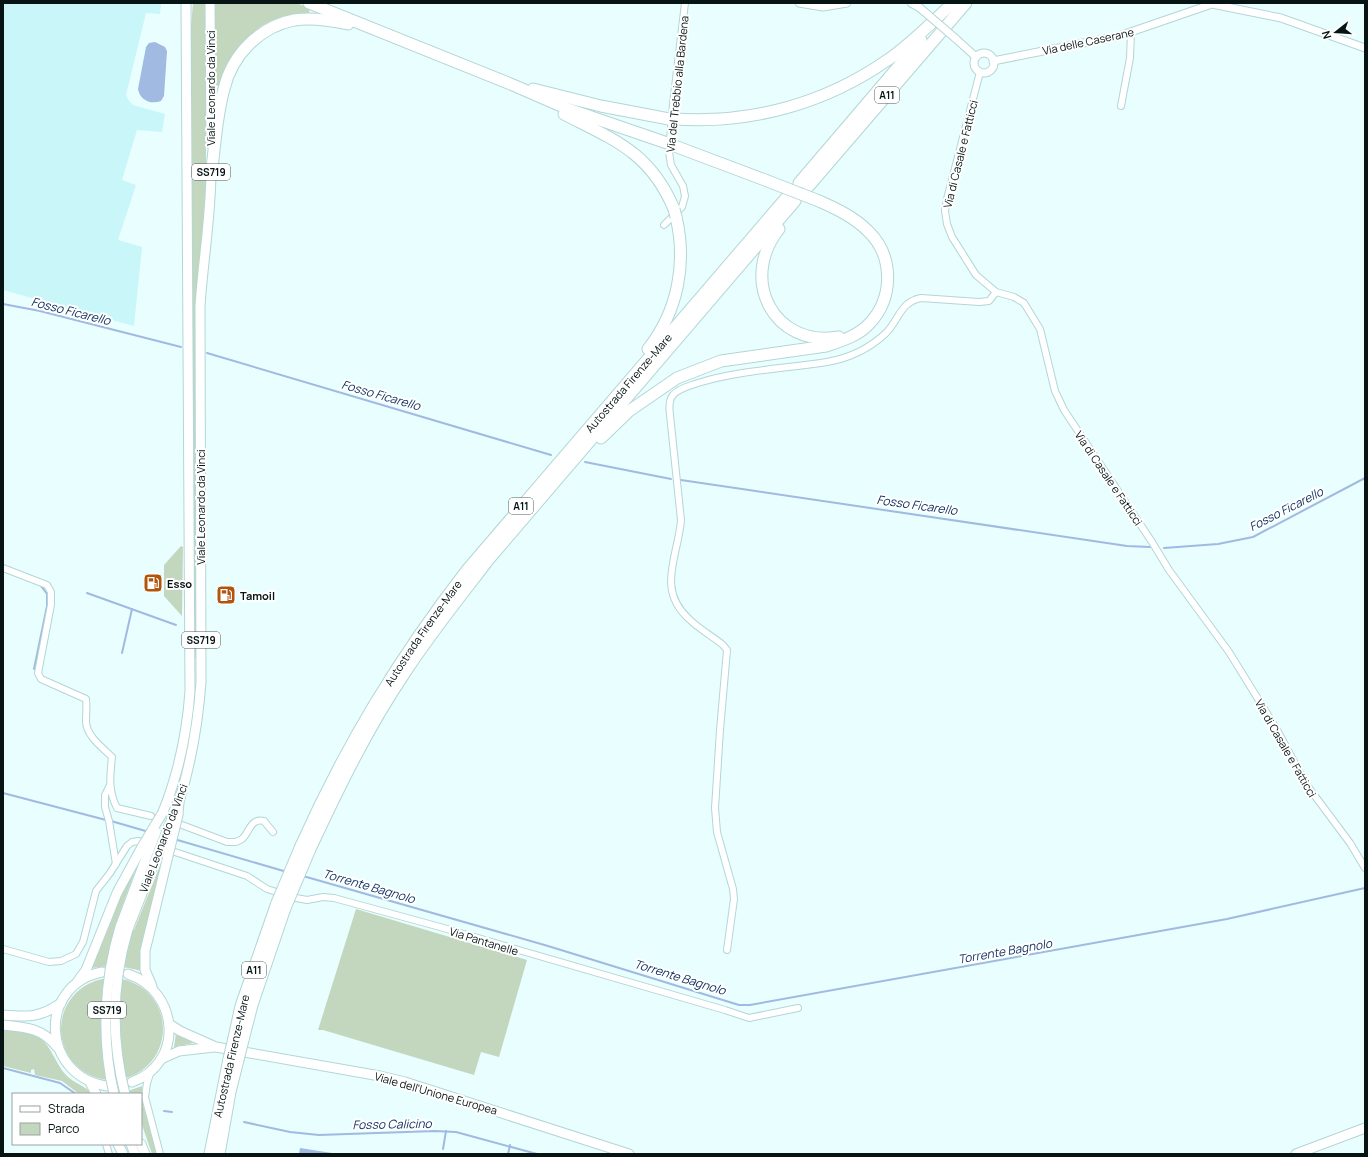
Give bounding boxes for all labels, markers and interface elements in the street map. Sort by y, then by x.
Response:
north arrow [1316,12,1356,52]
street label: Via del Trebbio alla Bardena [662,15,692,153]
street label: Via delle Caserane [1041,24,1136,58]
text: N [1318,29,1334,41]
street label: Viale Leonardo da Vinci [203,30,218,146]
road number: A11 [875,87,899,103]
street label: Via di Casale e Fatticci [939,98,981,210]
road number: SS719 [192,164,230,180]
water label: Fosso Ficarello [30,293,113,329]
street label: Autostrada Firenze-Mare [581,329,675,435]
water label: Fosso Ficarello [340,376,423,415]
street label: Via di Casale e Fatticci [1072,428,1146,528]
street label: Viale Leonardo da Vinci [193,449,208,565]
water label: Fosso Ficarello [1246,483,1327,535]
water label: Fosso Ficarello [876,491,959,519]
road number: A11 [509,498,533,514]
fuel station icon: Esso [142,572,164,594]
place label: Esso [167,576,192,591]
street label: Autostrada Firenze-Mare [380,576,465,689]
fuel station icon: Tamoil [215,584,237,606]
place label: Tamoil [240,588,275,603]
road number: SS719 [182,632,220,648]
street label: Via di Casale e Fatticci [1252,696,1320,800]
street label: Viale Leonardo da Vinci [135,781,191,895]
water label: Torrente Bagnolo [321,865,418,908]
street label: Via Pantanelle [448,923,521,959]
water label: Torrente Bagnolo [957,934,1054,968]
water label: Torrente Bagnolo [632,955,729,999]
road number: A11 [242,962,266,978]
street label: Autostrada Firenze-Mare [210,992,253,1119]
road number: SS719 [88,1002,126,1018]
street label: Viale dell'Unione Europea [373,1068,499,1118]
legend [12,1093,142,1145]
text: Strada [48,1100,85,1117]
water label: Fosso Calicino [352,1115,433,1133]
text: Parco [48,1120,79,1137]

